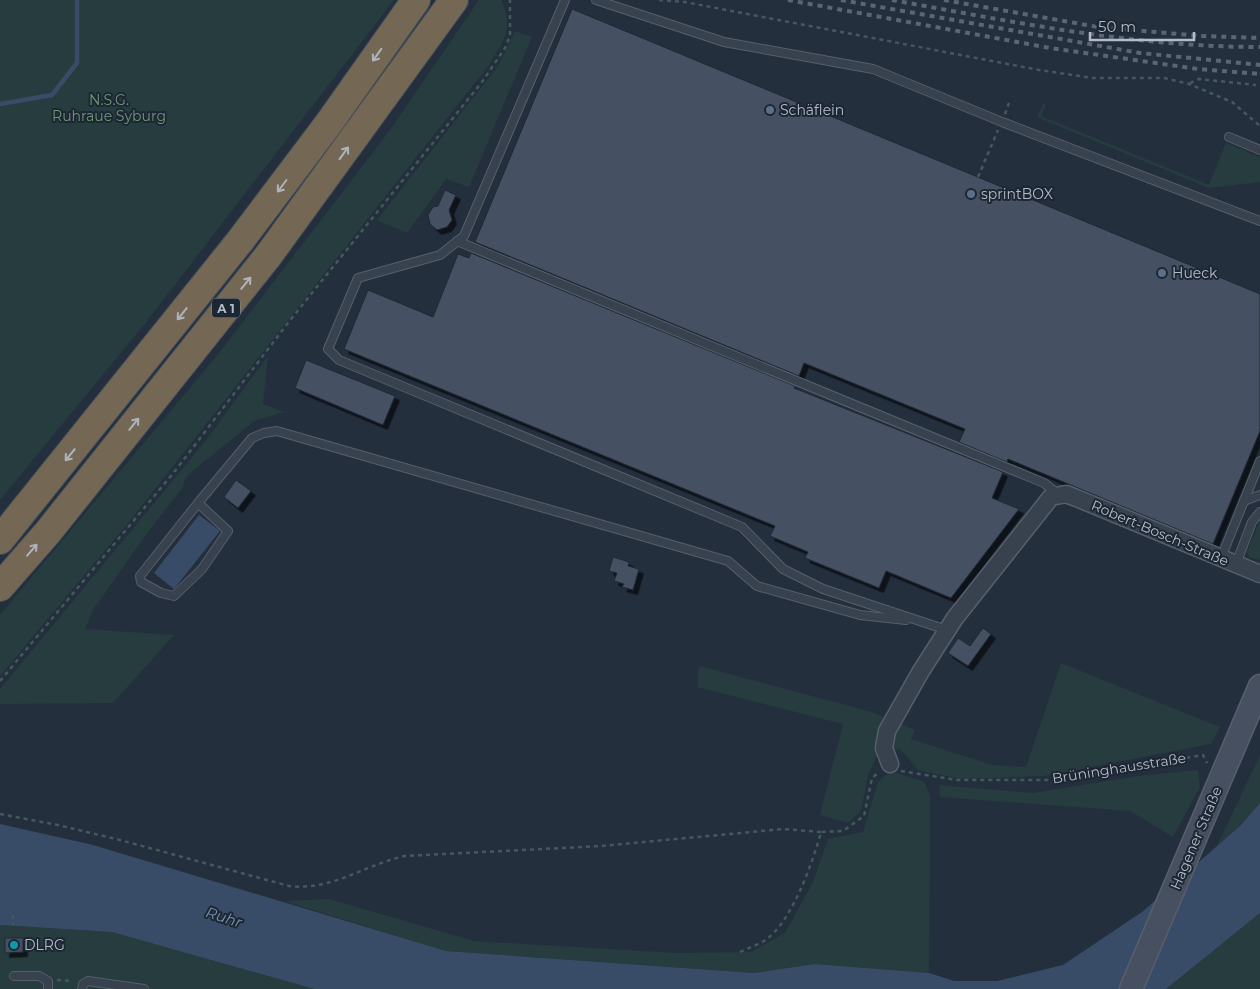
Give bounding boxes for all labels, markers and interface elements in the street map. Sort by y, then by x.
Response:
scale bar [1090,10,1194,42]
text: 50 m [1098,17,1136,36]
one-way arrow [372,47,382,61]
park label: N.S.G. Ruhraue Syburg [52,91,166,125]
place label: Schäflein [780,101,844,119]
marker: Schäflein [764,104,776,116]
one-way arrow [338,147,349,160]
one-way arrow [277,179,287,193]
place label: sprintBOX [981,185,1053,203]
marker: sprintBOX [965,188,977,200]
place label: Hueck [1172,264,1218,282]
marker: Hueck [1156,267,1168,279]
one-way arrow [241,277,252,290]
road number: A 1 [212,298,240,318]
one-way arrow [177,307,187,321]
one-way arrow [129,418,140,431]
one-way arrow [64,448,75,461]
street label: Robert-Bosch-Straße [1089,496,1231,570]
one-way arrow [26,544,38,557]
street label: Brüninghausstraße [1051,749,1187,787]
street label: Hagener Straße [1166,784,1226,892]
water label: Ruhr [203,902,245,932]
place label: DLRG [24,936,65,954]
marker: DLRG [8,939,20,951]

